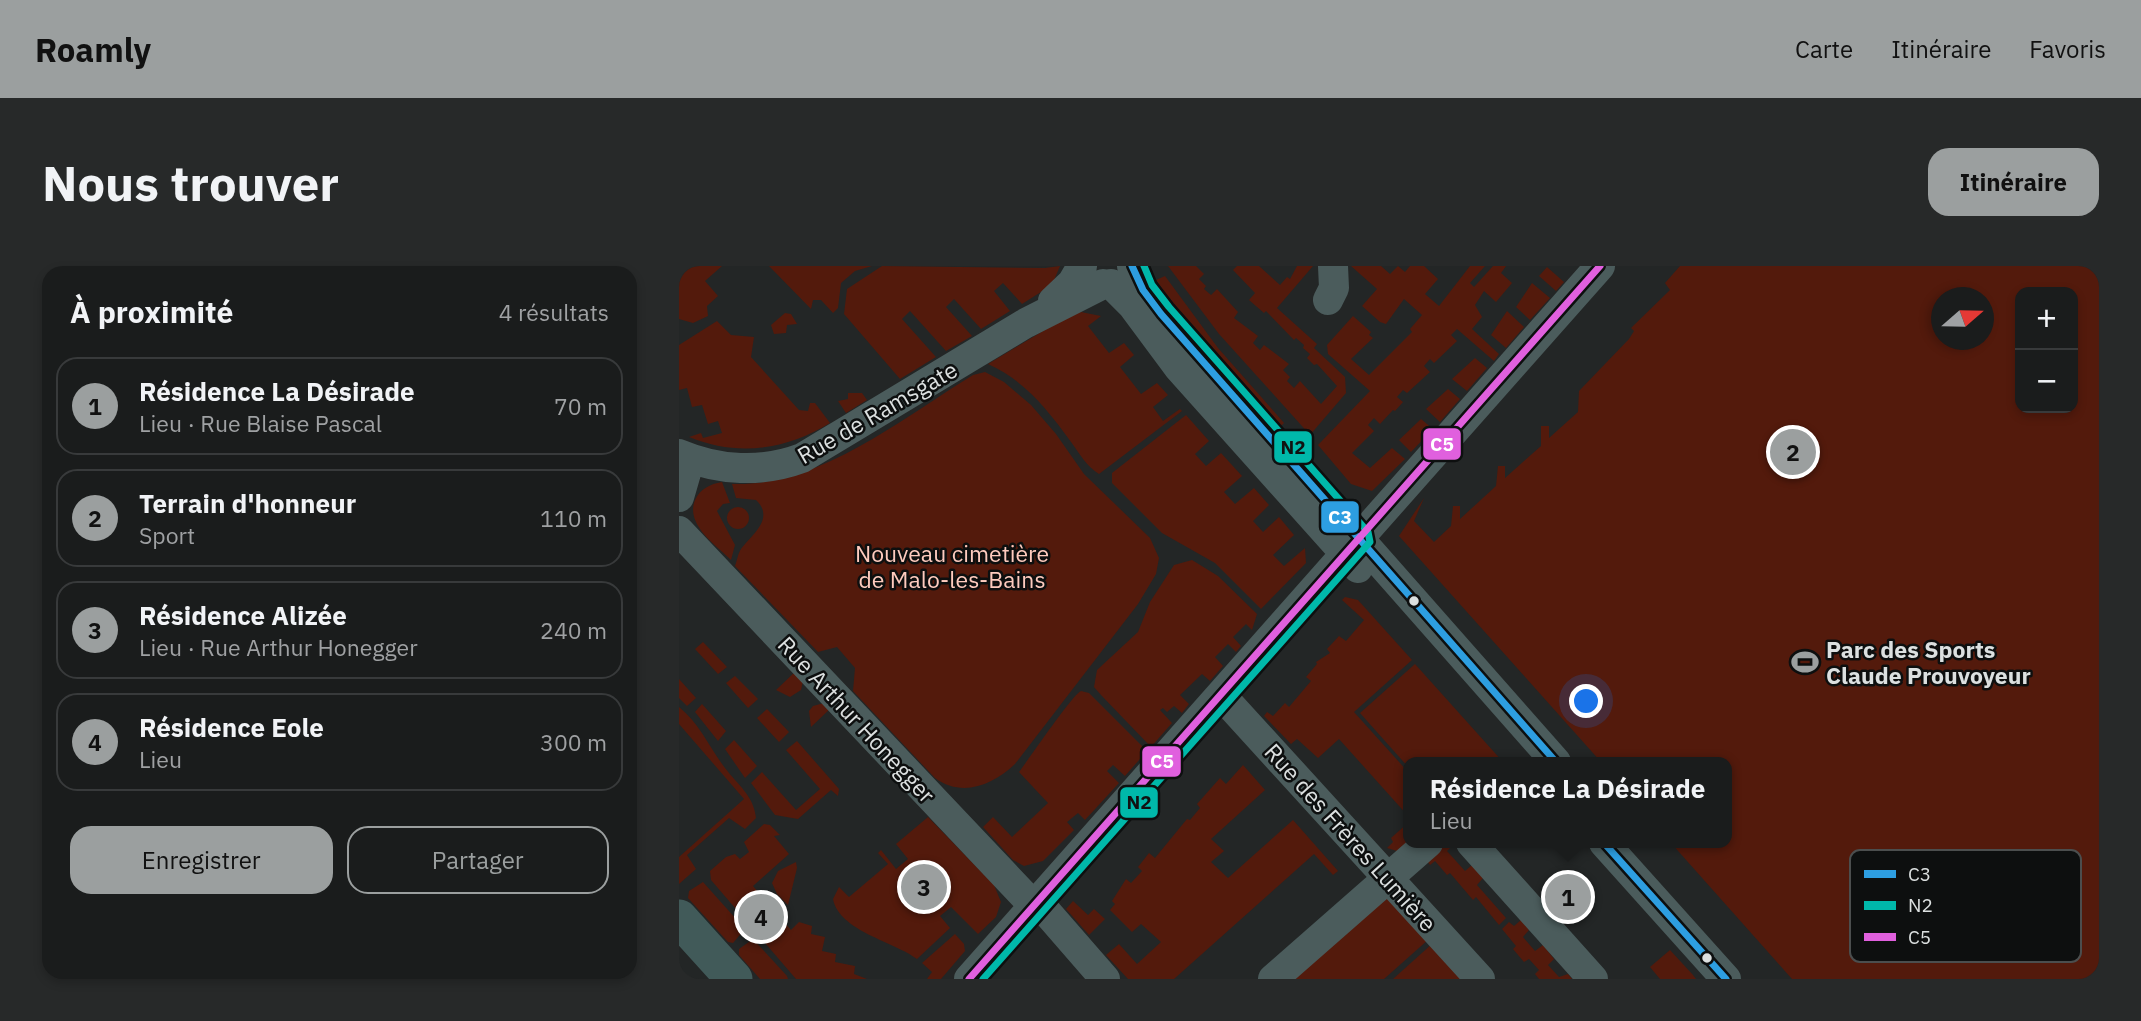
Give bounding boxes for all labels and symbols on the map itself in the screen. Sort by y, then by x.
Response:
north arrow [1931,287,1994,350]
street label: Rue de Ramsgate [792,354,962,470]
pin: 2 [1770,426,1816,478]
line badge: C5 [1422,427,1462,461]
line badge: N2 [1273,430,1313,464]
text: C5 [1430,432,1454,456]
text: N2 [1280,435,1306,459]
line badge: C3 [1320,500,1360,534]
text: C3 [1328,505,1352,529]
park label: Nouveau cimetière de Malo-les-Bains [855,538,1049,594]
unlabelled marker [1407,594,1421,608]
street label: Rue Arthur Honegger [772,629,942,809]
place label: Parc des Sports Claude Prouvoyeur [1826,634,2031,690]
sports icon: Parc des Sports Claude Prouvoyeur [1790,647,1820,677]
your location [1569,684,1603,718]
street label: Rue des Frères Lumière [1259,737,1443,937]
line badge: C5 [1141,745,1182,778]
text: C5 [1150,749,1174,773]
line badge: N2 [1119,786,1159,819]
text: N2 [1126,790,1152,814]
legend [1850,850,2081,962]
pin: 3 [901,861,947,913]
text: C3 [1908,862,1931,886]
pin: 1 [1545,871,1591,923]
pin: 4 [738,891,784,943]
text: N2 [1908,893,1933,917]
text: C5 [1908,925,1931,949]
unlabelled marker [1700,951,1714,965]

